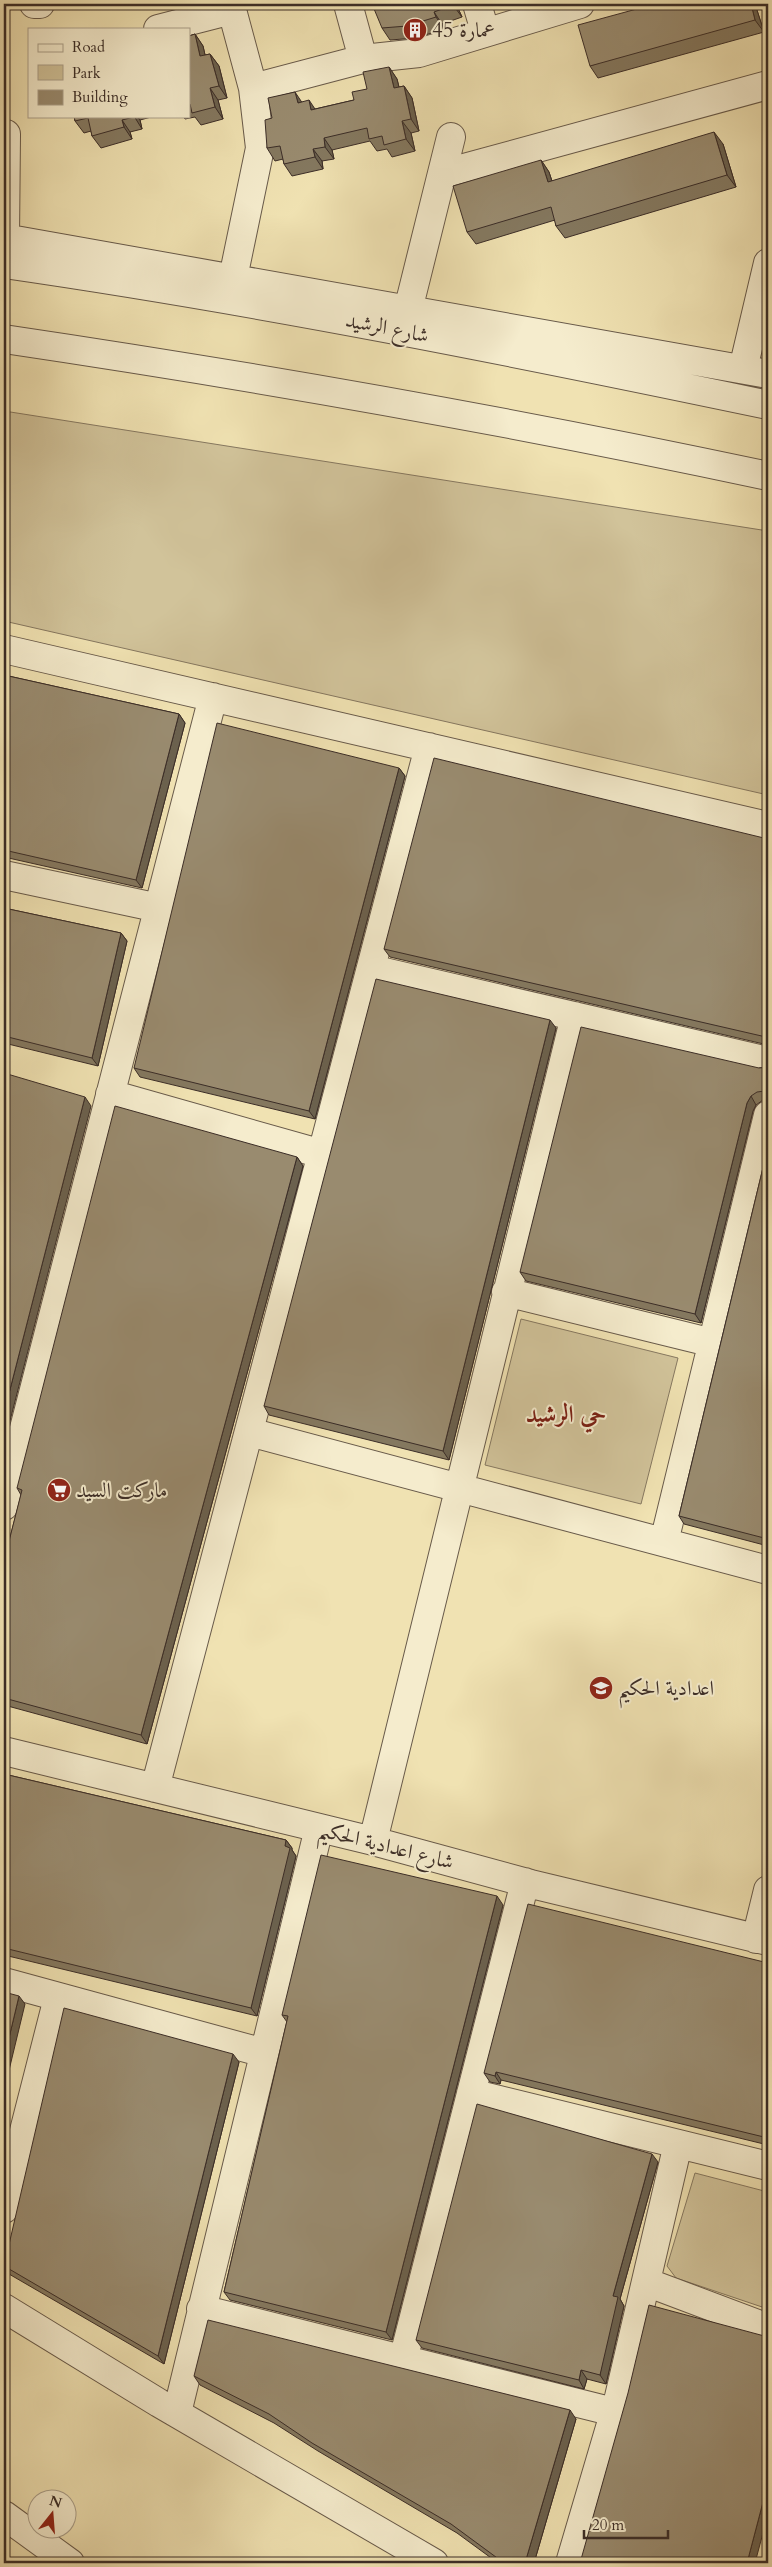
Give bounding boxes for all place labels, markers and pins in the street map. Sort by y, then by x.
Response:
place label: عمارة 45 [432,16,495,45]
building icon: عمارة 45 [402,17,428,43]
place label: ماركت السيد [76,1476,168,1505]
supermarket icon: ماركت السيد [46,1477,72,1503]
place label: اعدادية الحكيم [618,1674,714,1709]
school or university icon: اعدادية الحكيم [588,1675,614,1701]

